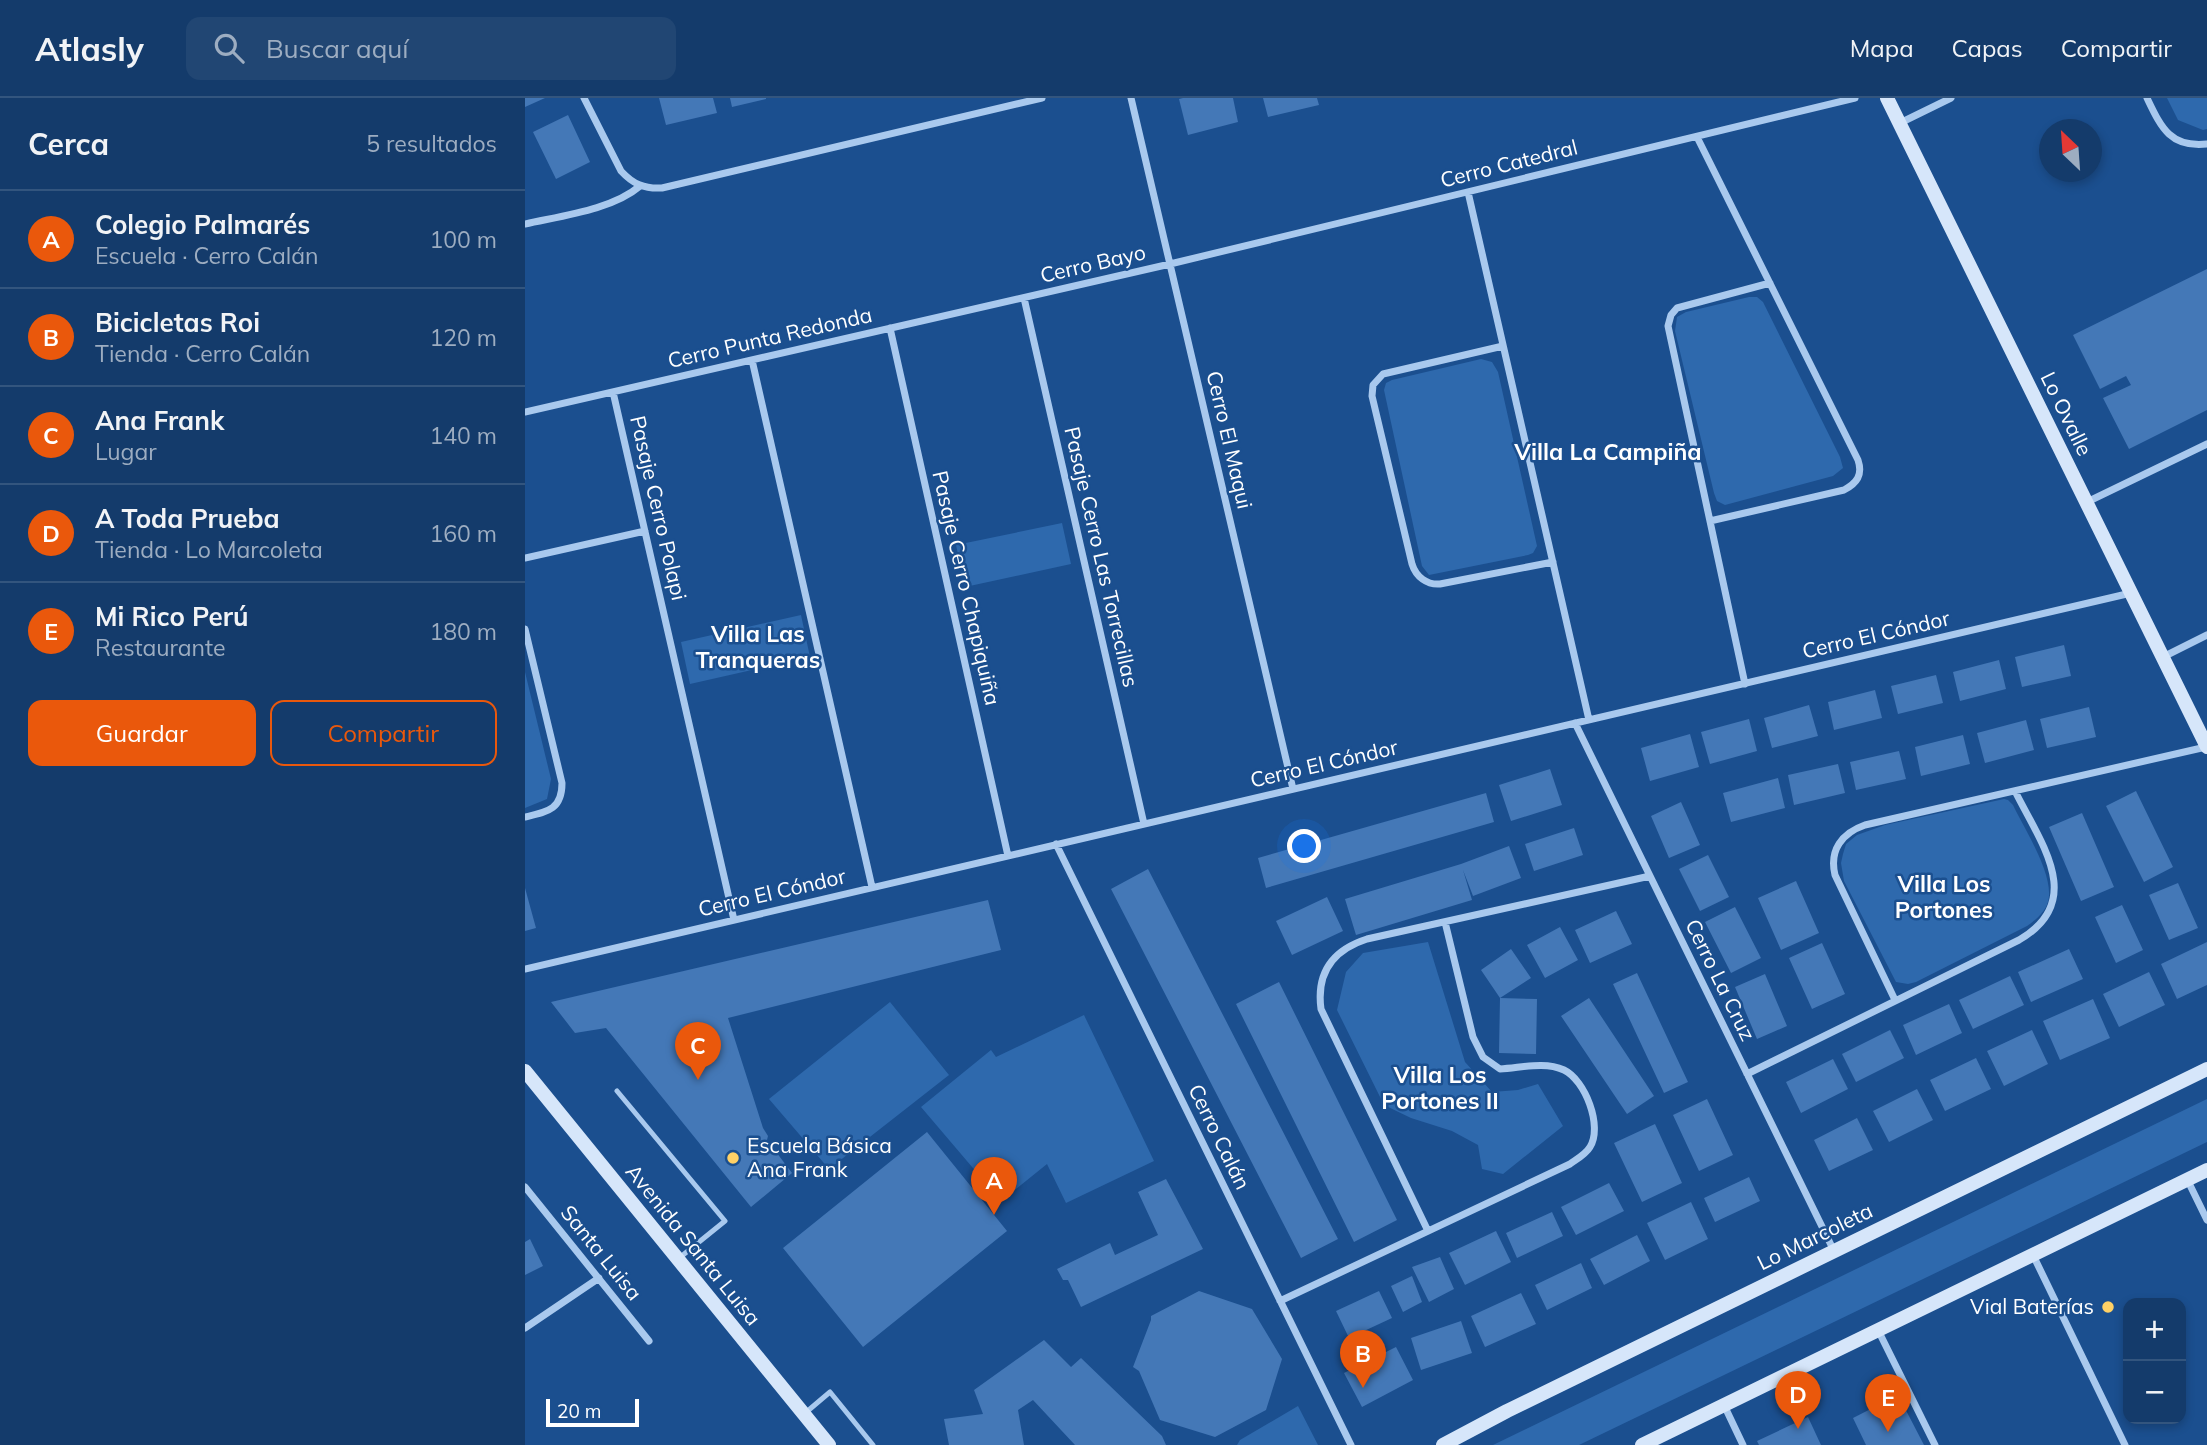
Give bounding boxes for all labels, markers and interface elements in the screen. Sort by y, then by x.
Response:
search box [186,17,676,80]
text: Atlasly [35,28,144,69]
icon: search [210,29,248,67]
text: Buscar aquí [266,32,408,65]
text: Mapa [1850,33,1914,63]
text: Capas [1952,33,2023,63]
text: Compartir [2061,33,2172,63]
north arrow [2039,119,2102,182]
text: Cerca [28,125,109,163]
text: 5 resultados [366,129,497,158]
street label: Cerro Catedral [1437,133,1580,193]
text: Colegio Palmarés [95,208,310,241]
text: A [42,225,60,254]
text: 100 m [429,225,497,254]
street label: Cerro Bayo [1038,238,1148,288]
text: Escuela · Cerro Calán [95,241,319,270]
street label: Cerro Punta Redonda [665,301,874,373]
text: Bicicletas Roi [95,306,260,339]
text: B [43,323,59,352]
text: 120 m [429,323,497,352]
text: Tienda · Cerro Calán [95,339,310,368]
street label: Lo Ovalle [2035,367,2098,460]
street label: Cerro El Maqui [1201,368,1258,511]
text: Ana Frank [95,404,224,437]
street label: Pasaje Cerro Polapi [625,413,693,603]
text: C [43,421,59,450]
text: 140 m [429,421,497,450]
street label: Pasaje Cerro Las Torrecillas [1059,424,1145,689]
text: Lugar [95,437,157,466]
district label: Villa La Campiña [1513,437,1702,466]
street label: Pasaje Cerro Chapiquiña [927,468,1007,708]
text: A Toda Prueba [95,502,280,535]
text: D [42,519,60,548]
text: 160 m [429,519,497,548]
text: Tienda · Lo Marcoleta [95,535,323,564]
text: Mi Rico Perú [95,600,249,633]
street label: Cerro El Cóndor [1799,604,1952,664]
text: E [44,617,58,646]
text: 180 m [429,617,497,646]
district label: Villa Las Tranqueras [696,619,820,674]
text: Restaurante [95,633,226,662]
button: Guardar [28,700,256,766]
button: Compartir [270,700,497,766]
street label: Cerro El Cóndor [1247,733,1400,793]
your location [1287,829,1321,863]
street label: Cerro El Cóndor [695,862,848,922]
district label: Villa Los Portones [1895,869,1993,924]
street label: Cerro La Cruz [1680,914,1762,1045]
pin: C [675,1022,721,1080]
district label: Villa Los Portones II [1381,1060,1499,1115]
street label: Cerro Calán [1183,1080,1257,1194]
place label: Escuela Básica Ana Frank [747,1132,892,1182]
marker: Escuela Básica Ana Frank [725,1150,741,1166]
pin: A [971,1157,1017,1215]
street label: Avenida Santa Luisa [621,1158,767,1330]
street label: Lo Marcoleta [1752,1197,1877,1275]
street label: Santa Luisa [556,1200,648,1305]
place label: Vial Baterías [1970,1293,2094,1319]
map controls [2123,1298,2186,1424]
button: + [2123,1298,2186,1361]
marker: Vial Baterías [2100,1299,2116,1315]
pin: B [1340,1330,1386,1388]
button: − [2123,1361,2186,1424]
pin: D [1775,1371,1821,1429]
pin: E [1865,1374,1911,1432]
scale bar [546,1396,639,1428]
text: 20 m [557,1399,601,1423]

